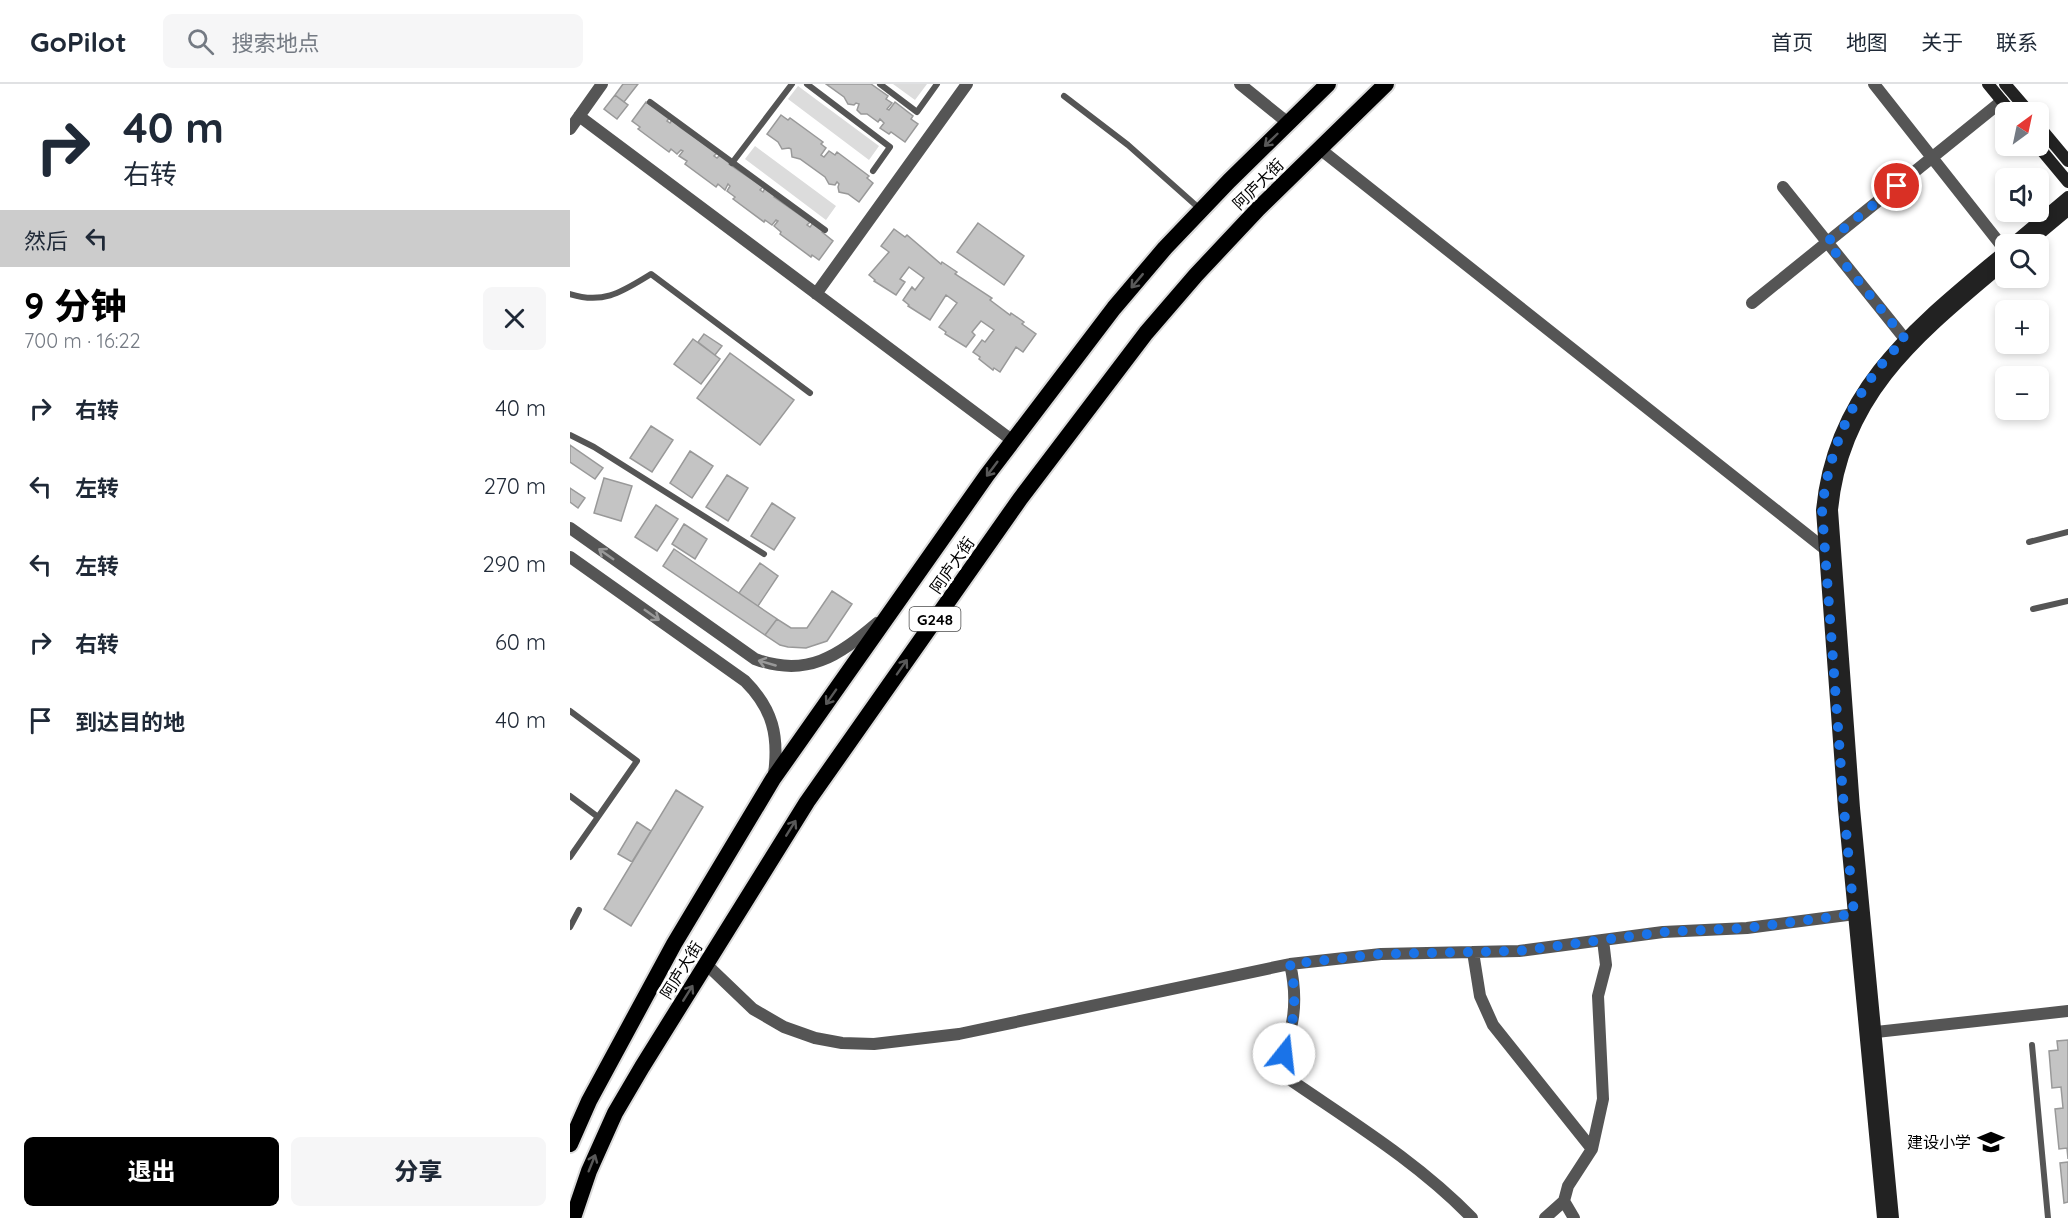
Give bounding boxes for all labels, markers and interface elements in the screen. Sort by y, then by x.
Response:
search box [163,14,583,68]
text: GoPilot [30,24,127,59]
icon: search [184,25,217,58]
text: 搜索地点 [232,29,320,57]
text: 首页 [1771,29,1813,55]
text: 地图 [1846,29,1888,55]
text: 关于 [1921,29,1963,55]
text: 联系 [1996,29,2038,55]
text: 40 m [123,101,224,154]
north arrow [1995,102,2049,156]
map controls [1995,102,2049,420]
icon: right [24,108,102,186]
one-way arrow [1264,132,1279,147]
street label: 阿庐大街 [1228,154,1288,214]
text: 右转 [123,157,177,191]
pin [1871,160,1922,211]
button: sound [1995,168,2049,222]
icon: arrive [1880,169,1913,202]
icon: left [80,222,113,255]
text: 然后 [24,227,68,255]
button: search [1995,234,2049,288]
one-way arrow [1130,273,1144,288]
text: 9 分钟 [24,283,127,328]
button: close [483,287,546,350]
button: + [1995,300,2049,354]
text: 700 m · 16:22 [24,328,141,353]
button: − [1995,366,2049,420]
icon: right [24,392,57,425]
text: 40 m [495,394,546,422]
text: 右转 [75,396,119,424]
one-way arrow [986,460,999,476]
icon: left [24,470,57,503]
text: 270 m [484,472,546,500]
text: 左转 [75,474,119,502]
street label: 阿庐大街 [925,533,979,597]
icon: left [24,548,57,581]
one-way arrow [599,548,615,560]
text: 290 m [482,550,546,578]
text: 左转 [75,552,119,580]
road number: G248 [910,607,961,631]
one-way arrow [643,609,659,621]
icon: right [24,626,57,659]
text: 60 m [495,628,546,656]
text: 右转 [75,630,119,658]
one-way arrow [758,657,777,668]
one-way arrow [896,660,908,676]
one-way arrow [825,688,837,704]
icon: arrive [24,704,57,737]
text: 40 m [495,706,546,734]
text: 到达目的地 [75,708,185,736]
one-way arrow [785,820,797,837]
street label: 阿庐大街 [656,938,706,1002]
one-way arrow [682,985,694,1002]
position arrow [1252,1022,1316,1086]
school or university icon: 建设小学 [1976,1127,2006,1157]
place label: 建设小学 [1907,1132,1971,1152]
button: 退出 [24,1137,279,1206]
button: 分享 [291,1137,546,1206]
one-way arrow [587,1154,598,1173]

